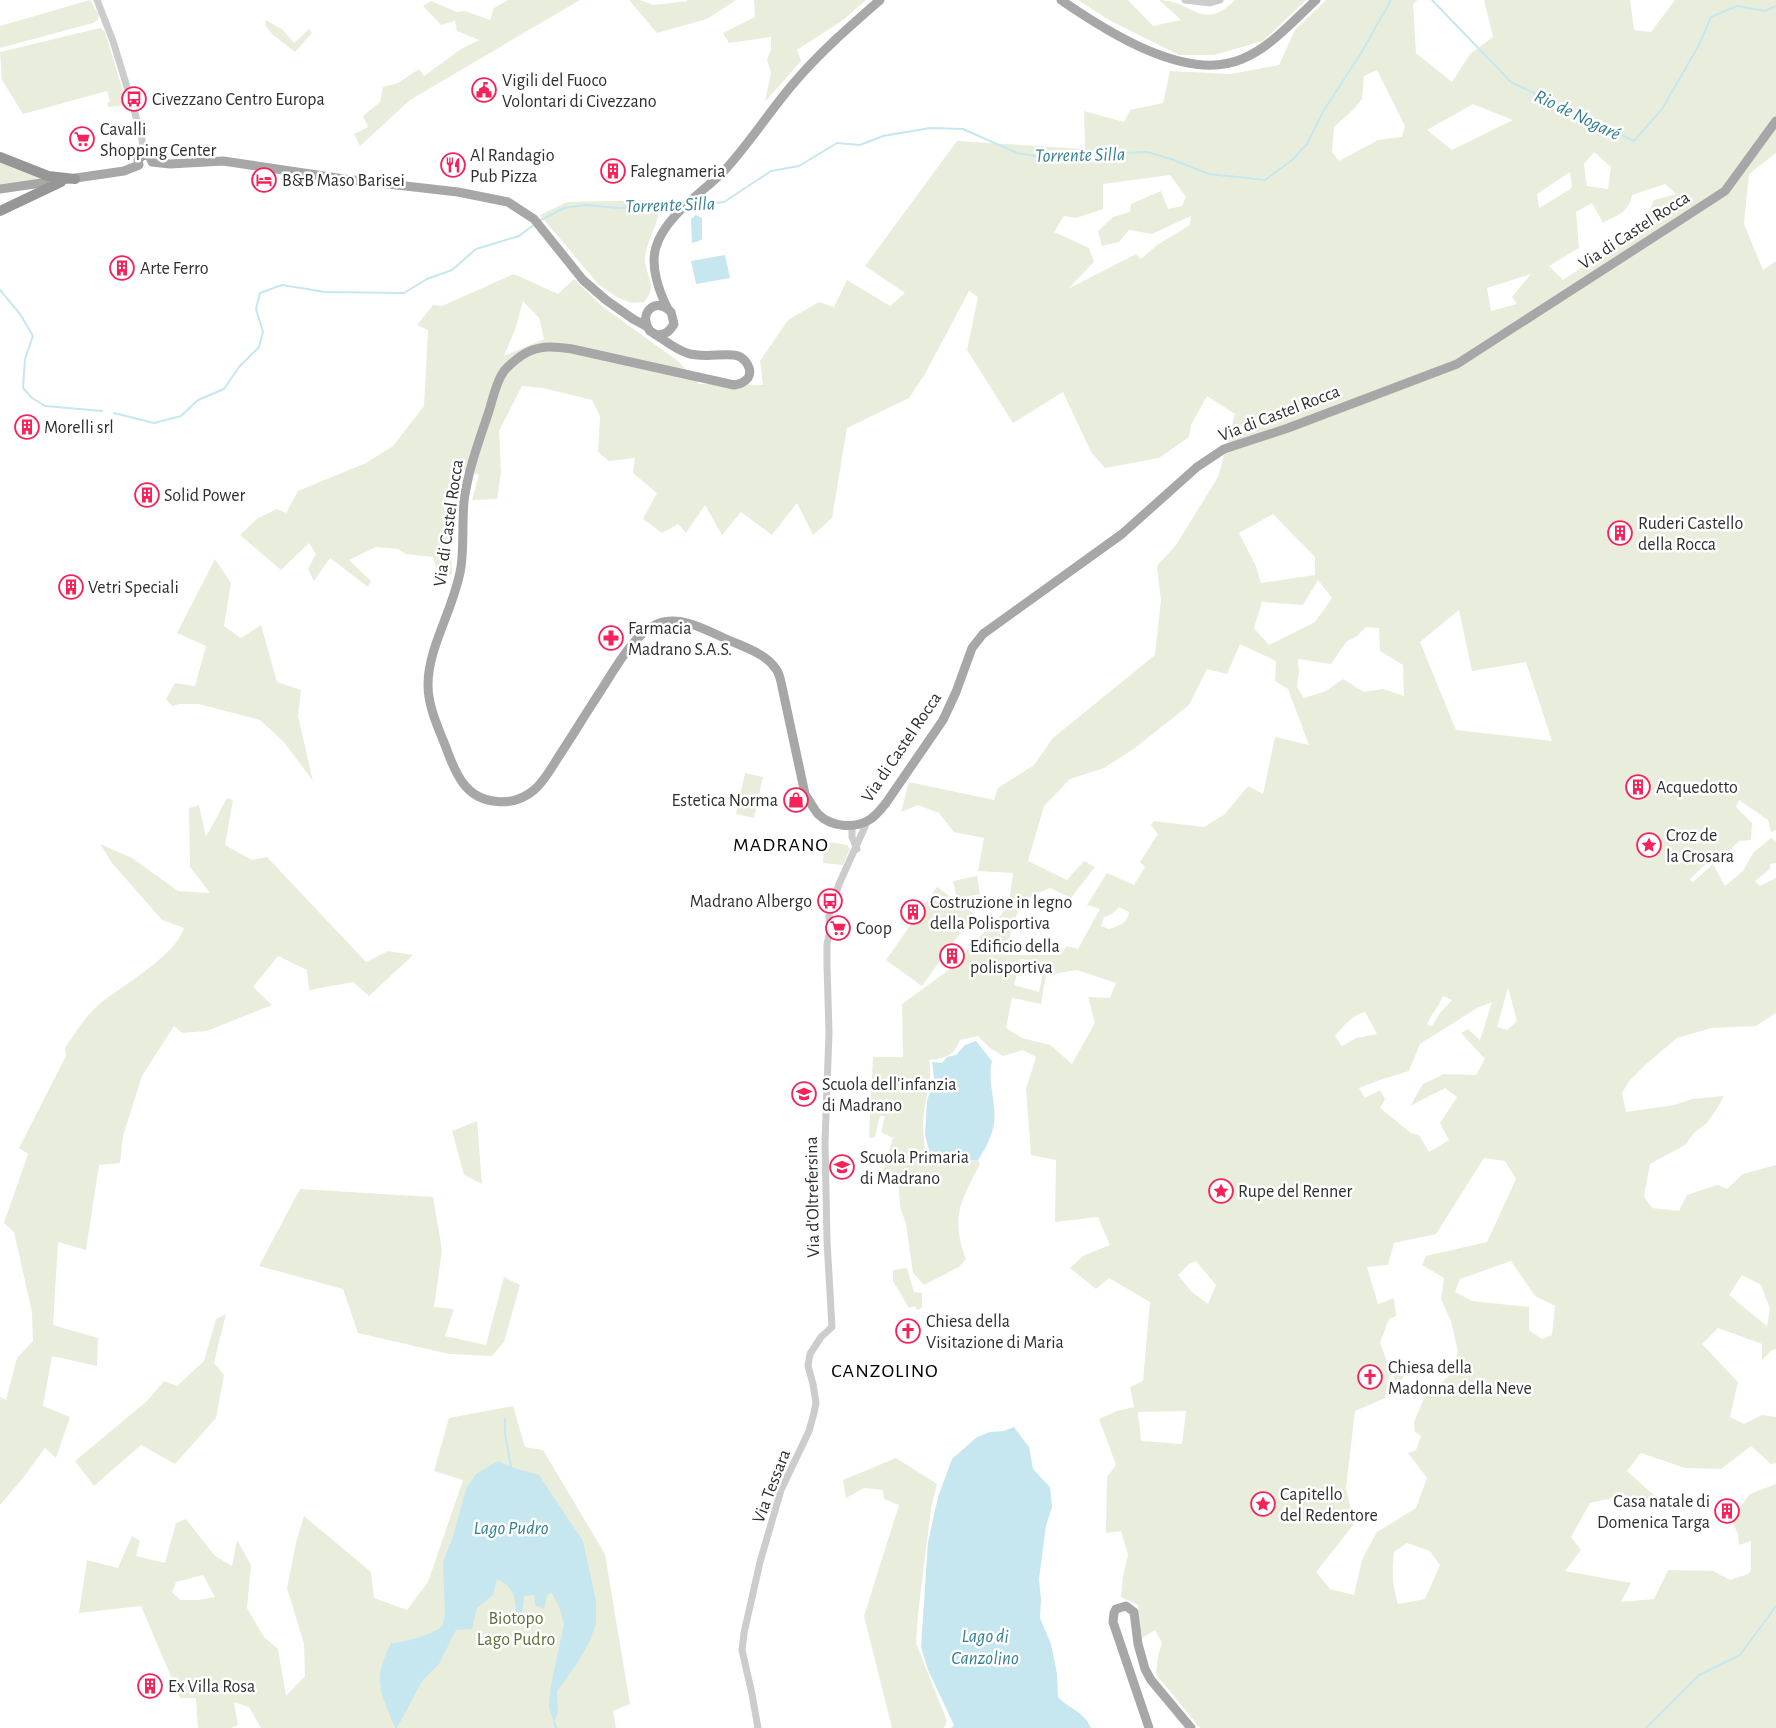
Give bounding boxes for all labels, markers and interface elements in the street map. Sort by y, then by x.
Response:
place label: Vigili del Fuoco Volontari di Civezzano [502,72,657,111]
public building icon: Vigili del Fuoco Volontari di Civezzano [471,77,497,103]
bus stop icon: Civezzano Centro Europa [121,86,147,112]
water label: Rio de Nogaré [1531,86,1623,144]
place label: Civezzano Centro Europa [152,91,325,109]
place label: Cavalli Shopping Center [100,121,217,160]
supermarket icon: Cavalli Shopping Center [69,126,95,152]
water label: Torrente Silla [1035,145,1125,166]
place label: Al Randagio Pub Pizza [470,147,555,186]
restaurant icon: Al Randagio Pub Pizza [440,152,466,178]
building icon: Falegnameria [600,158,626,184]
place label: Falegnameria [630,163,726,181]
hotel icon: B&B Maso Barisei [251,167,277,193]
place label: B&B Maso Barisei [282,172,405,190]
street label: Via di Castel Rocca [1576,188,1693,273]
water label: Torrente Silla [625,194,716,217]
building icon: Arte Ferro [109,255,135,281]
place label: Arte Ferro [140,260,209,278]
street label: Via di Castel Rocca [1216,383,1342,445]
building icon: Morelli srl [14,414,40,440]
place label: Morelli srl [44,419,114,437]
street label: Via di Castel Rocca [431,458,467,588]
building icon: Solid Power [134,482,160,508]
place label: Solid Power [164,487,245,505]
place label: Ruderi Castello della Rocca [1638,515,1744,554]
building icon: Ruderi Castello della Rocca [1607,520,1633,546]
building icon: Vetri Speciali [58,574,84,600]
place label: Vetri Speciali [88,579,179,597]
place label: Farmacia Madrano S.A.S. [628,620,732,659]
pharmacy icon: Farmacia Madrano S.A.S. [598,625,624,651]
street label: Via di Castel Rocca [859,689,945,806]
building icon: Acquedotto [1625,774,1651,800]
place label: Acquedotto [1656,779,1738,797]
shop icon: Estetica Norma [783,787,809,813]
place label: Estetica Norma [672,792,778,810]
place label: Croz de la Crosara [1666,827,1734,866]
place icon: Croz de la Crosara [1636,832,1662,858]
district label: MADRANO [733,835,829,855]
bus stop icon: Madrano Albergo [817,888,843,914]
place label: Madrano Albergo [690,893,812,911]
place label: Costruzione in legno della Polisportiva [930,894,1072,933]
building icon: Costruzione in legno della Polisportiva [900,899,926,925]
supermarket icon: Coop [825,915,851,941]
place label: Coop [856,920,892,938]
place label: Edificio della polisportiva [970,938,1060,977]
building icon: Edificio della polisportiva [939,943,965,969]
place label: Scuola dell'infanzia di Madrano [822,1076,957,1115]
school or university icon: Scuola dell'infanzia di Madrano [791,1081,817,1107]
street label: Via d'Oltrefersina [803,1136,823,1258]
place label: Scuola Primaria di Madrano [860,1149,969,1188]
school or university icon: Scuola Primaria di Madrano [829,1154,855,1180]
place icon: Rupe del Renner [1208,1178,1234,1204]
place label: Rupe del Renner [1238,1183,1353,1201]
place label: Chiesa della Visitazione di Maria [926,1313,1064,1352]
church icon: Chiesa della Visitazione di Maria [895,1318,921,1344]
place label: Chiesa della Madonna della Neve [1388,1359,1532,1398]
district label: CANZOLINO [831,1361,939,1381]
church icon: Chiesa della Madonna della Neve [1357,1364,1383,1390]
street label: Via Tessara [750,1447,794,1526]
place label: Capitello del Redentore [1280,1486,1378,1525]
place icon: Capitello del Redentore [1250,1491,1276,1517]
place label: Casa natale di Domenica Targa [1597,1493,1710,1532]
building icon: Casa natale di Domenica Targa [1714,1498,1740,1524]
water label: Lago Pudro [473,1519,549,1538]
park label: Biotopo Lago Pudro [477,1610,555,1649]
water label: Lago di Canzolino [951,1627,1019,1668]
building icon: Ex Villa Rosa [137,1673,163,1699]
place label: Ex Villa Rosa [168,1678,255,1696]

